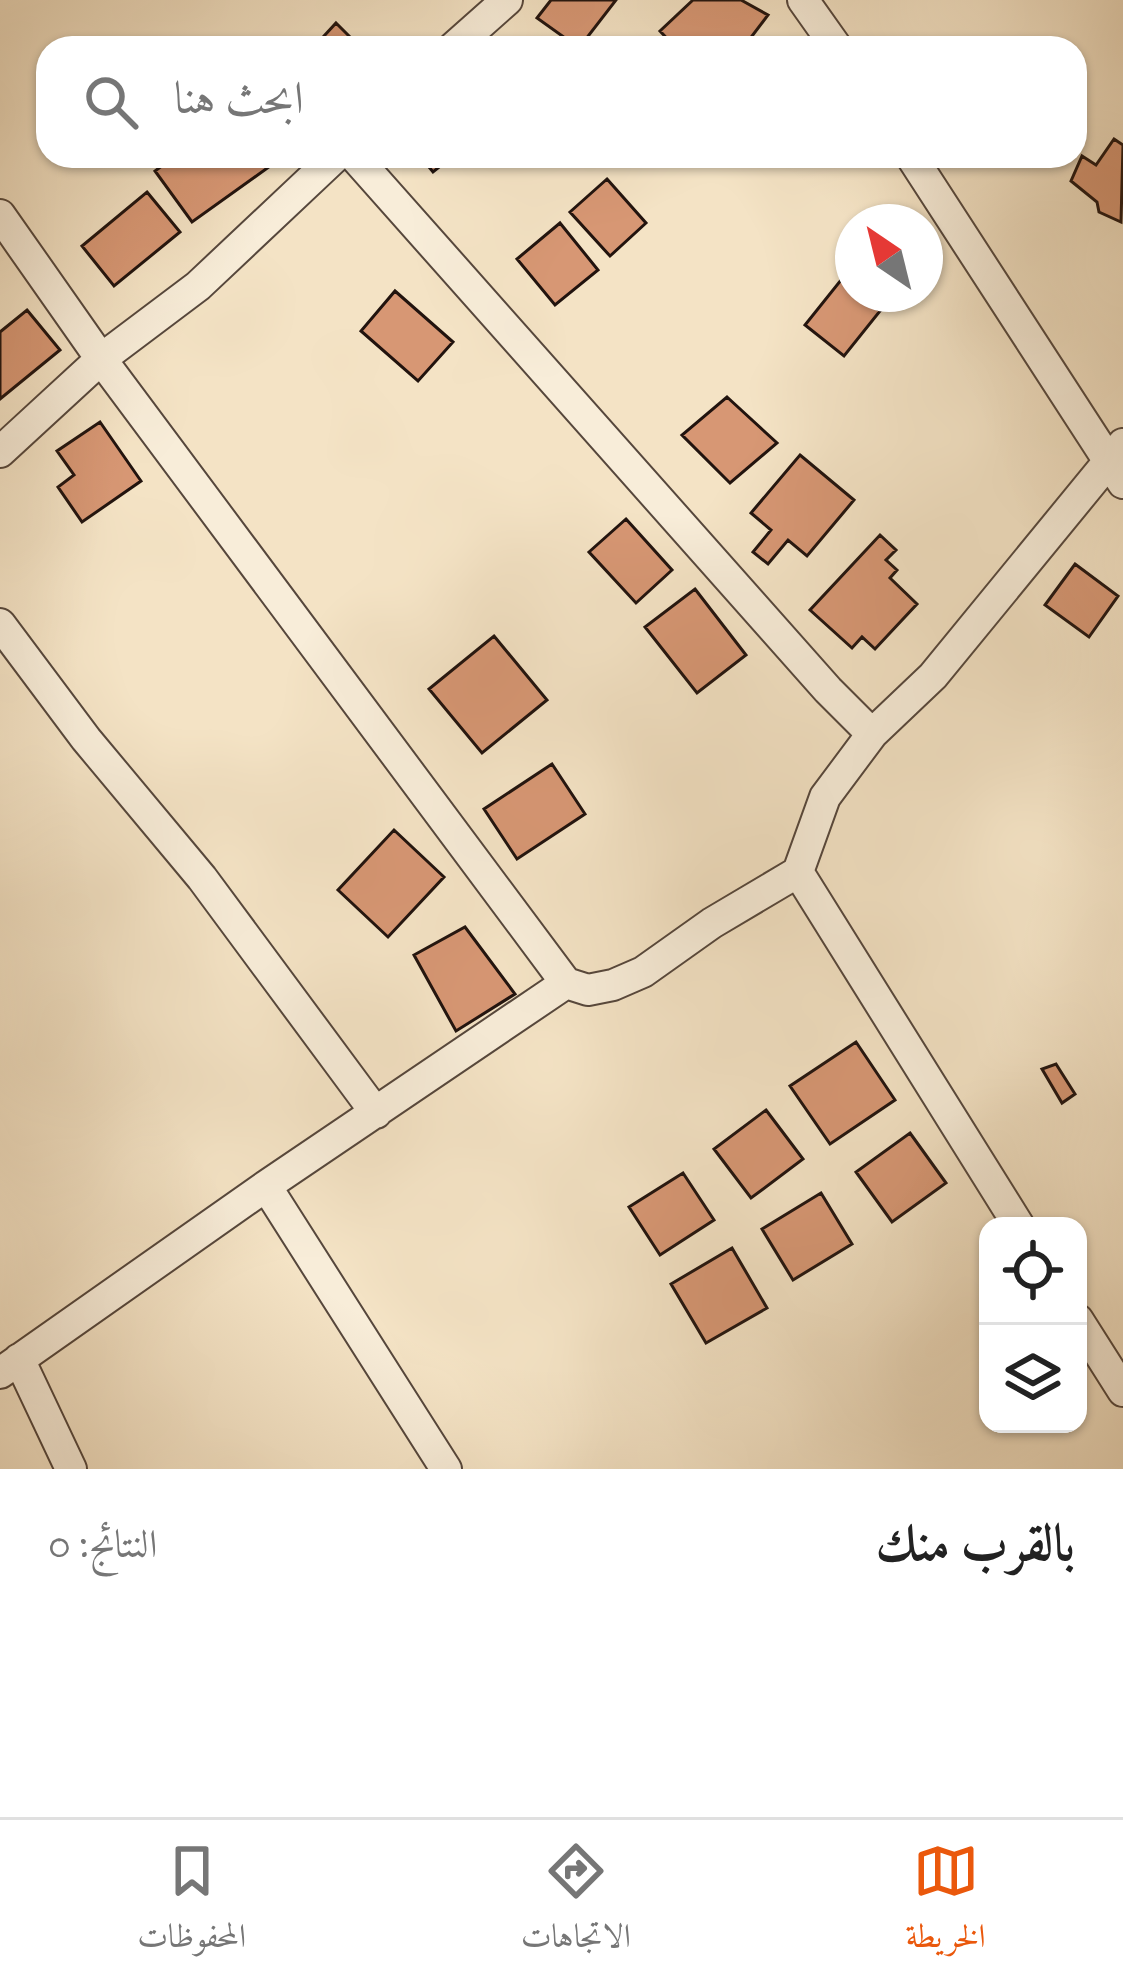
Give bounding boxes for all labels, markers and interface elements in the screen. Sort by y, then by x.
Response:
search box [36,36,1087,168]
icon: search [78,69,144,135]
text: ابحث هنا [174,70,304,125]
north arrow [835,204,943,312]
map controls [979,1217,1087,1433]
button: locate [979,1217,1087,1325]
button: layers [979,1325,1087,1433]
text: بالقرب منك [876,1512,1075,1574]
text: النتائج: 0 [48,1520,157,1568]
tab: المحفوظات [137,1838,246,1968]
tab: الاتجاهات [521,1838,631,1968]
tab: الخريطة [905,1838,986,1968]

